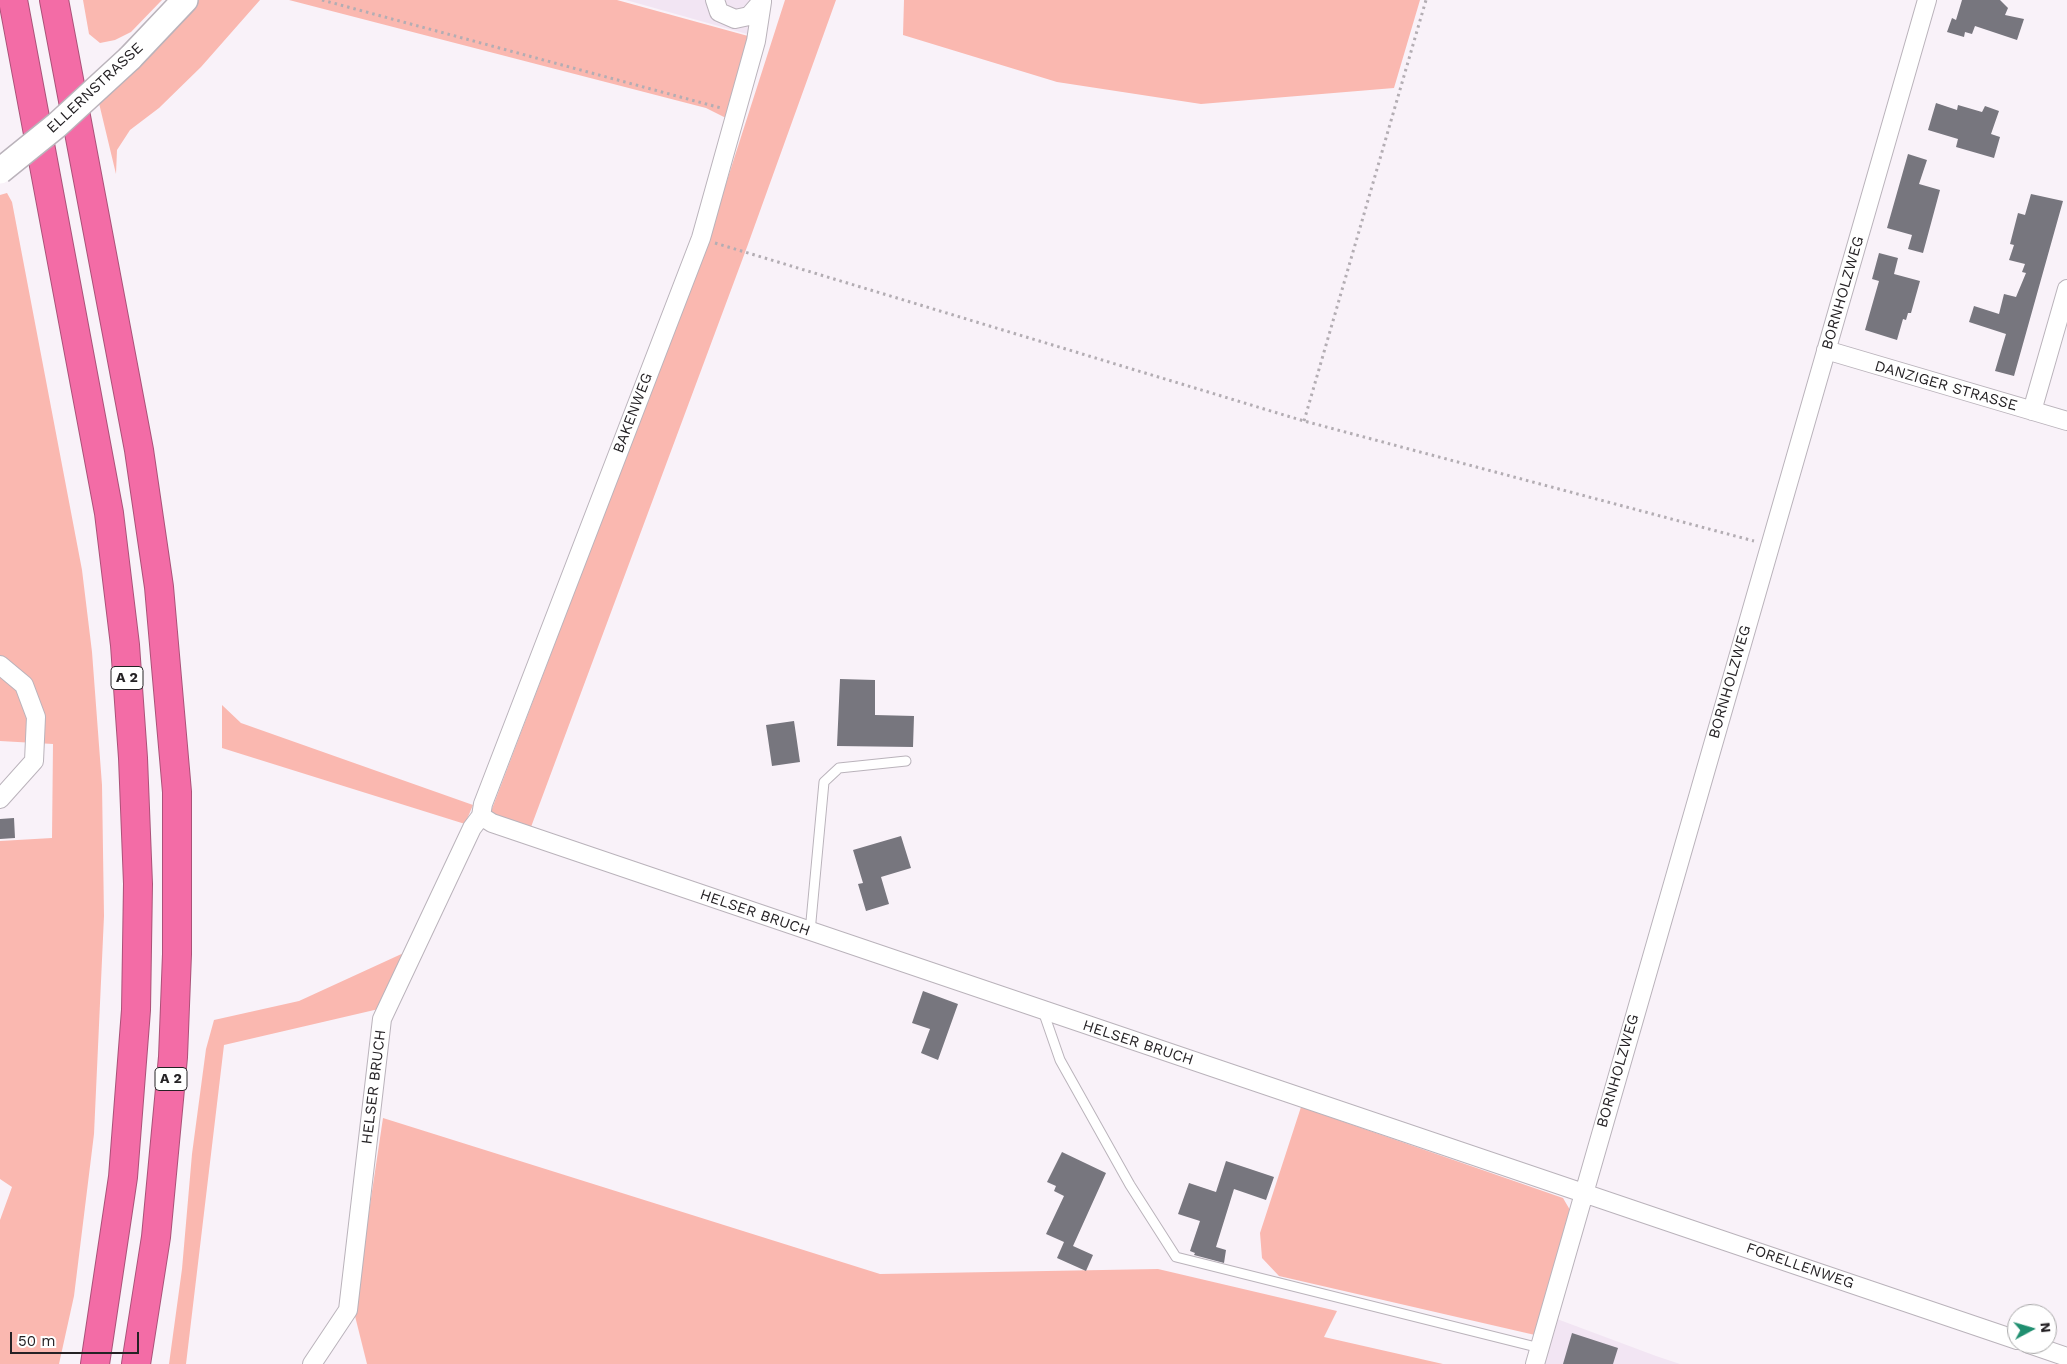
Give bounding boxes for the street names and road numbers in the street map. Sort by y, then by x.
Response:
street label: ELLERNSTRASSE [43,39,147,137]
street label: BORNHOLZWEG [1818,234,1868,352]
street label: DANZIGER STRASSE [1873,357,2019,415]
street label: BAKENWEG [609,370,657,456]
street label: BORNHOLZWEG [1705,623,1755,741]
road number: A 2 [111,666,143,690]
street label: HELSER BRUCH [697,886,813,940]
street label: BORNHOLZWEG [1593,1012,1643,1130]
street label: HELSER BRUCH [1080,1017,1196,1069]
street label: HELSER BRUCH [358,1029,390,1145]
road number: A 2 [155,1068,187,1090]
street label: FORELLENWEG [1744,1239,1856,1293]

